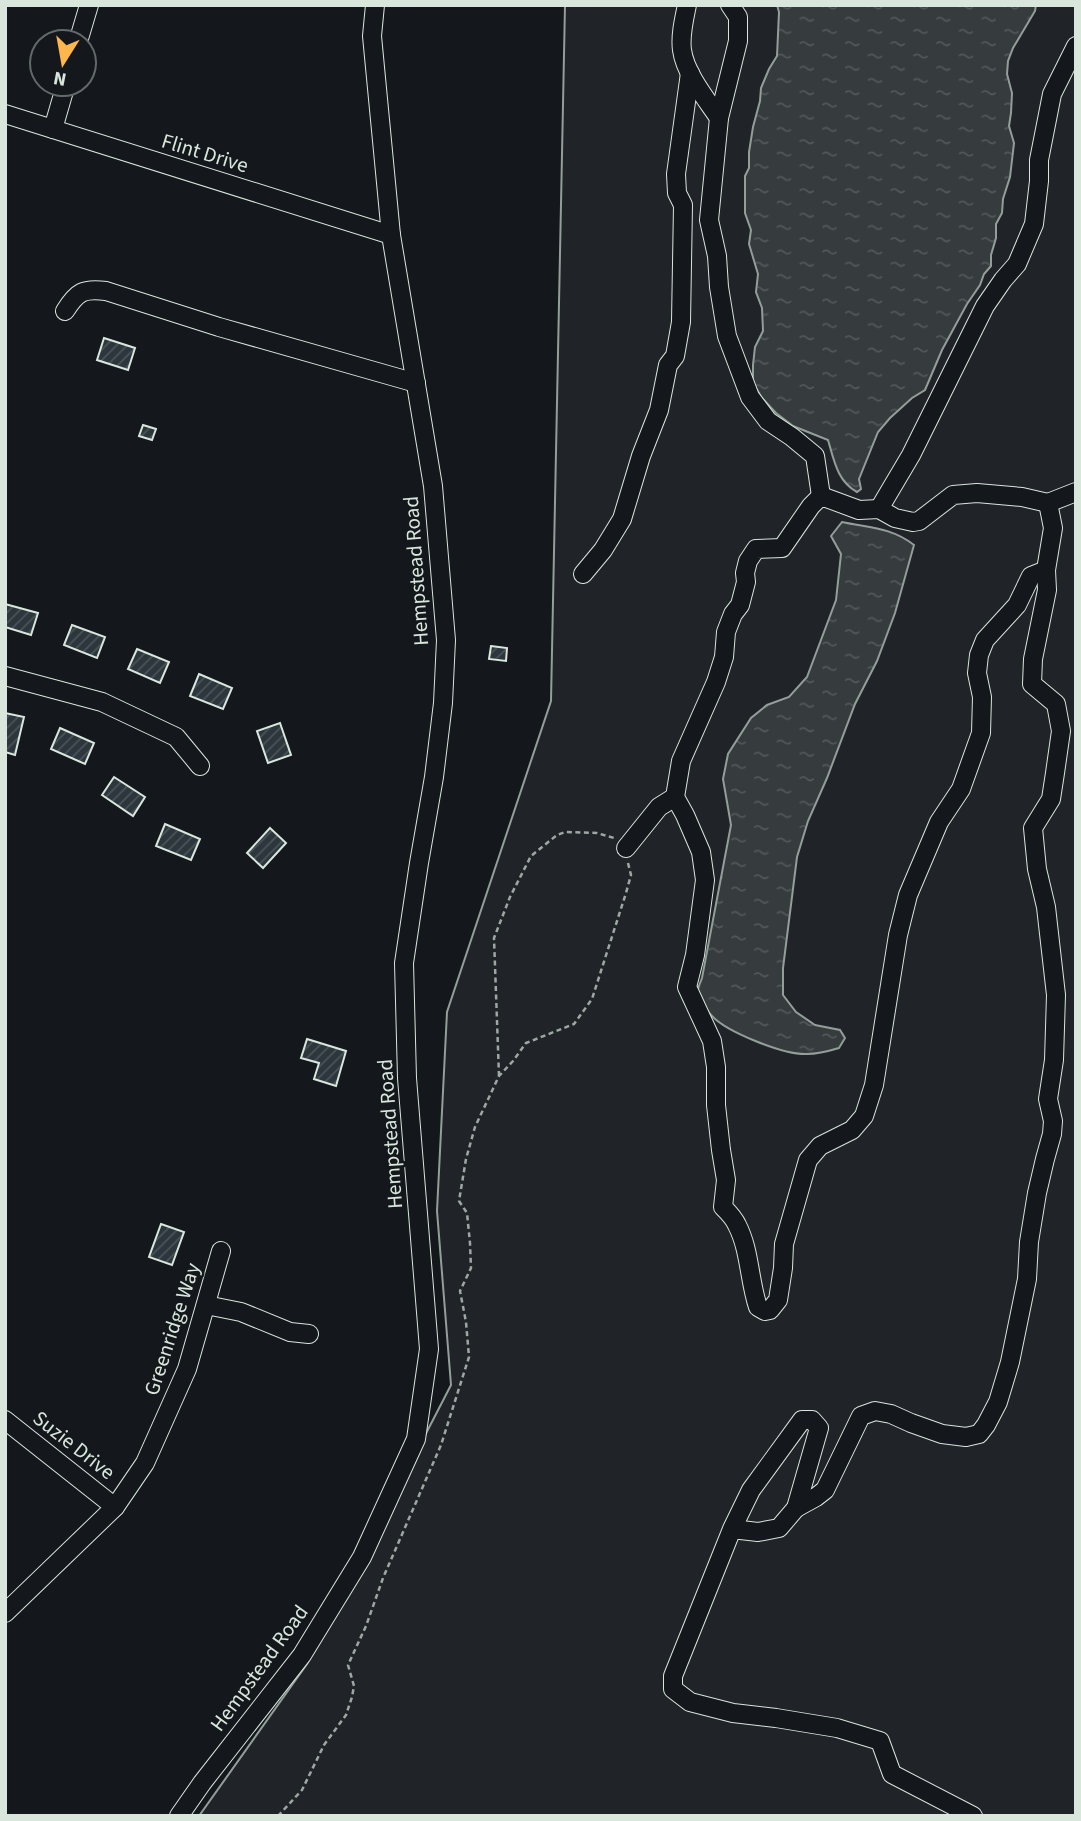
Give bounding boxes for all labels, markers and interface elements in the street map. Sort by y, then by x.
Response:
north arrow [28,28,98,98]
text: N [51,64,69,93]
street label: Flint Drive [158,126,252,180]
street label: Hempstead Road [396,495,436,647]
street label: Hempstead Road [370,1058,410,1210]
street label: Greenridge Way [136,1259,208,1399]
street label: Suzie Drive [27,1403,121,1487]
street label: Hempstead Road [203,1599,315,1737]

